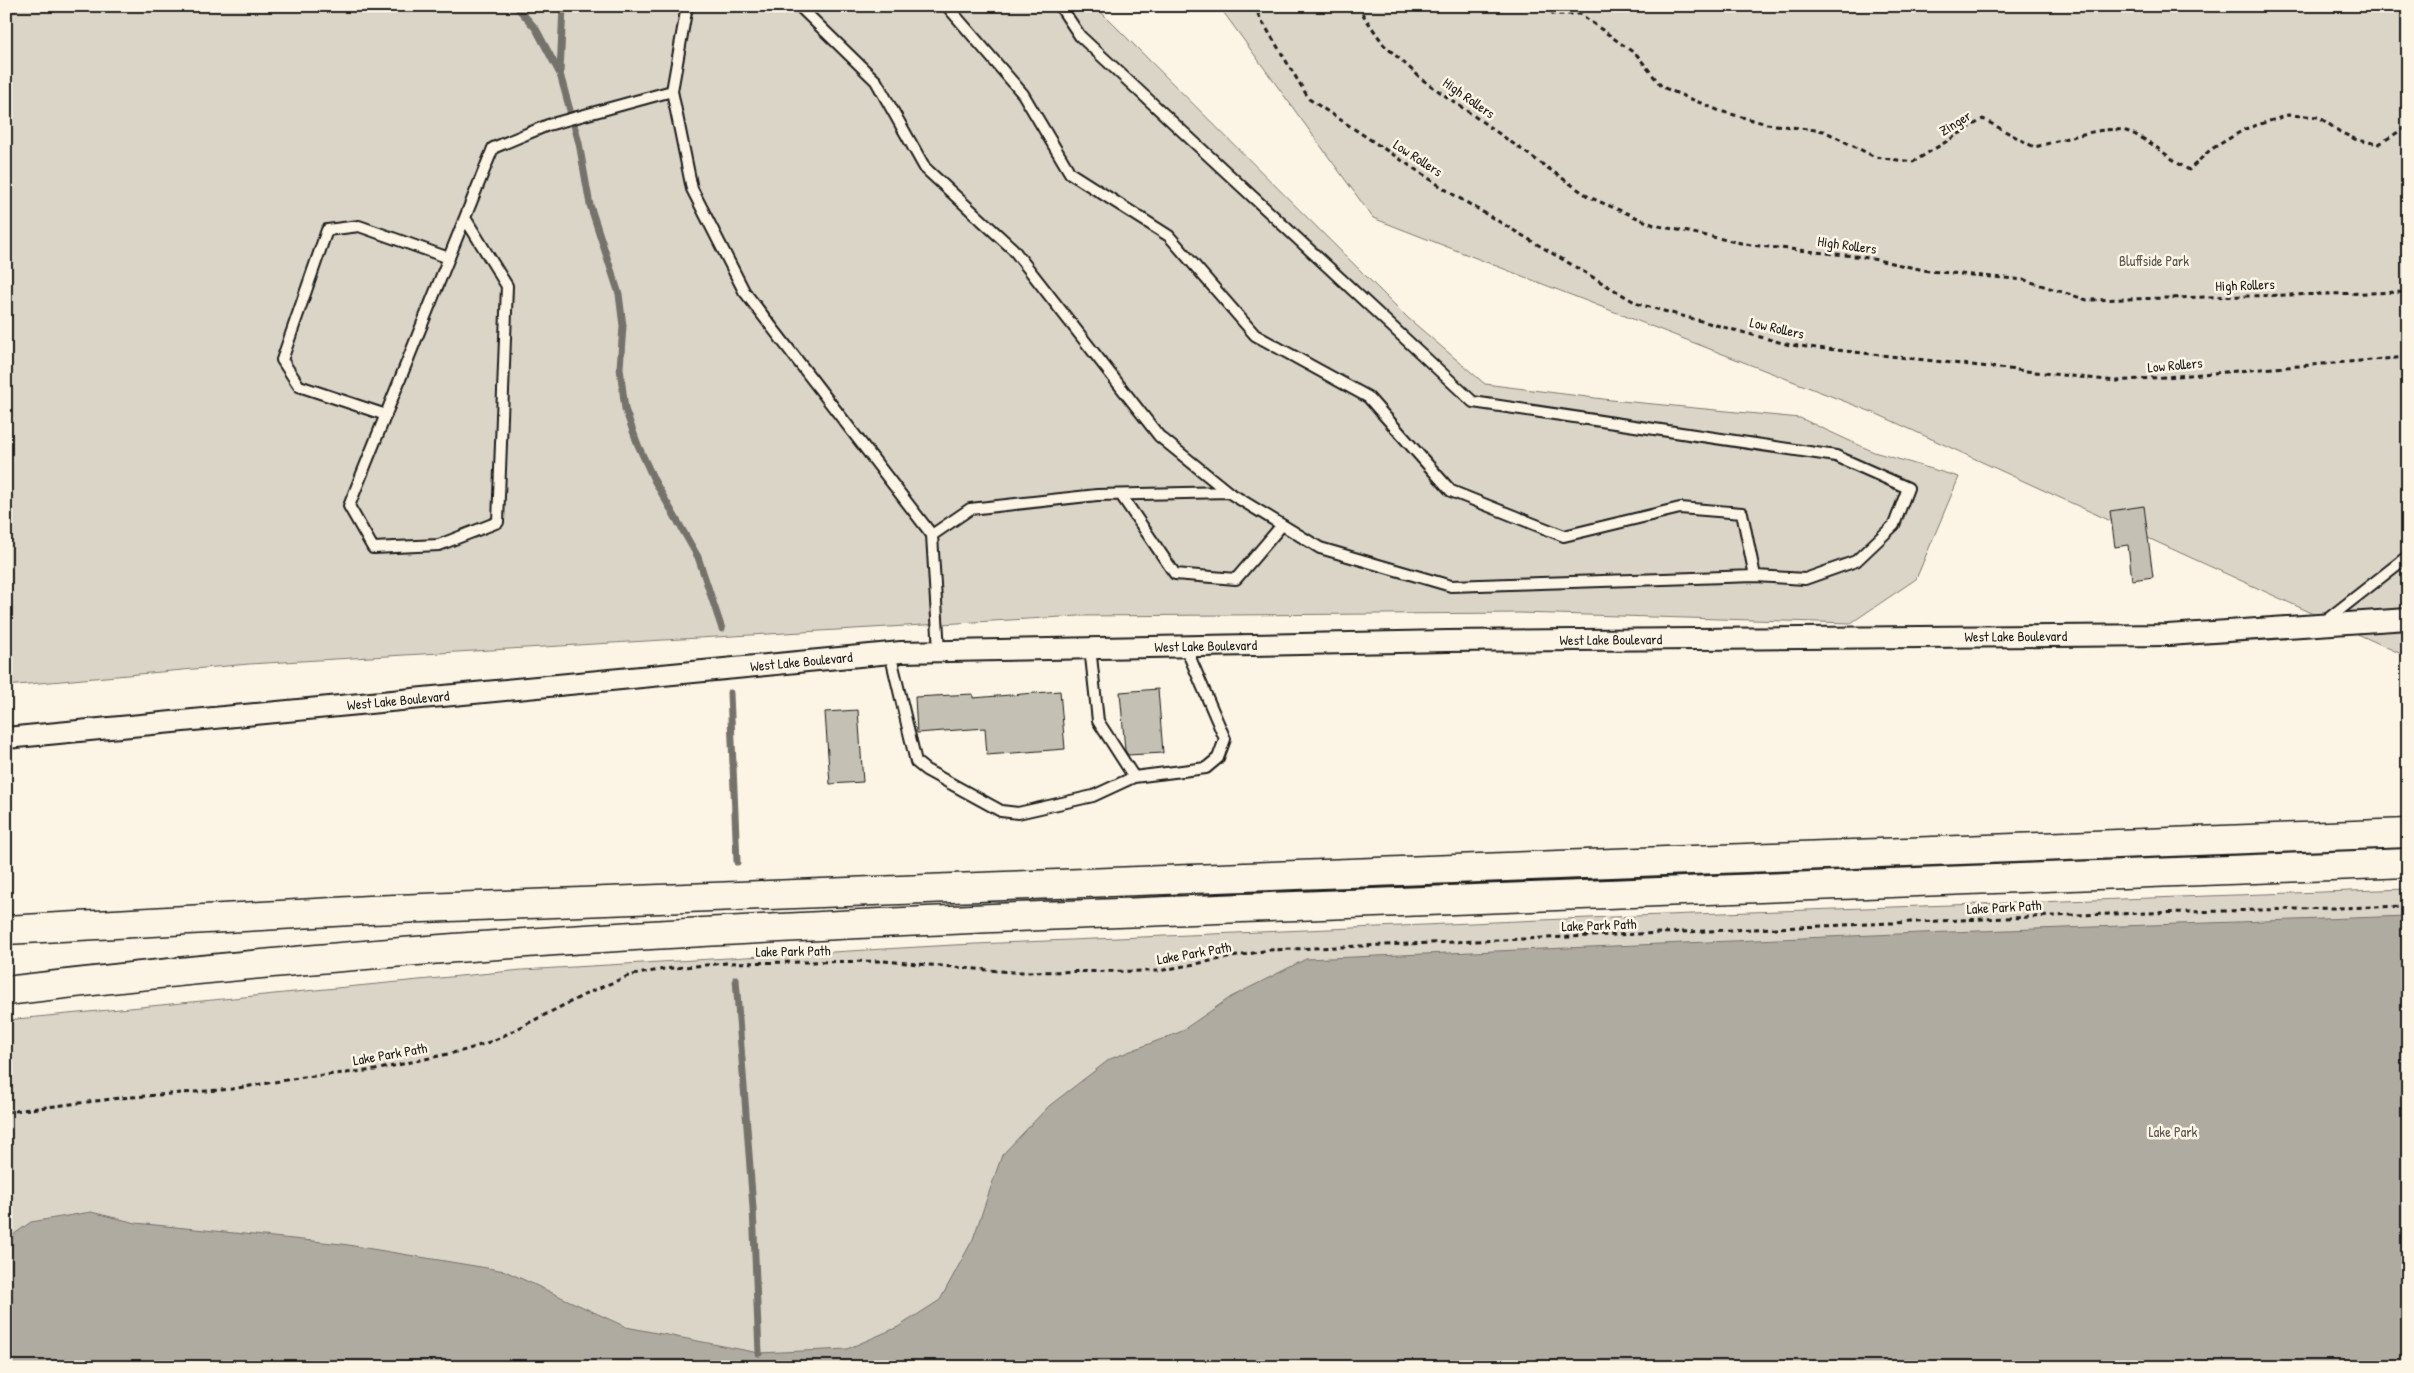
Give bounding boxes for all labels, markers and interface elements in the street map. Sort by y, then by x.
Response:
street label: High Rollers [1439,73,1499,123]
street label: Zinger [1935,105,1975,140]
street label: Low Rollers [1390,135,1446,181]
street label: High Rollers [1816,231,1878,259]
park label: Bluffside Park [2119,251,2189,270]
street label: High Rollers [2215,274,2275,296]
street label: Low Rollers [1748,312,1806,343]
street label: Low Rollers [2147,353,2203,376]
street label: West Lake Boulevard [1964,626,2068,646]
street label: West Lake Boulevard [1559,629,1663,649]
street label: West Lake Boulevard [1154,635,1258,656]
street label: West Lake Boulevard [749,647,854,675]
street label: West Lake Boulevard [346,685,451,714]
street label: Lake Park Path [1966,895,2042,918]
street label: Lake Park Path [1561,914,1637,935]
street label: Lake Park Path [1155,937,1233,968]
street label: Lake Park Path [755,940,831,961]
street label: Lake Park Path [351,1038,429,1069]
park label: Lake Park [2149,1122,2198,1141]

